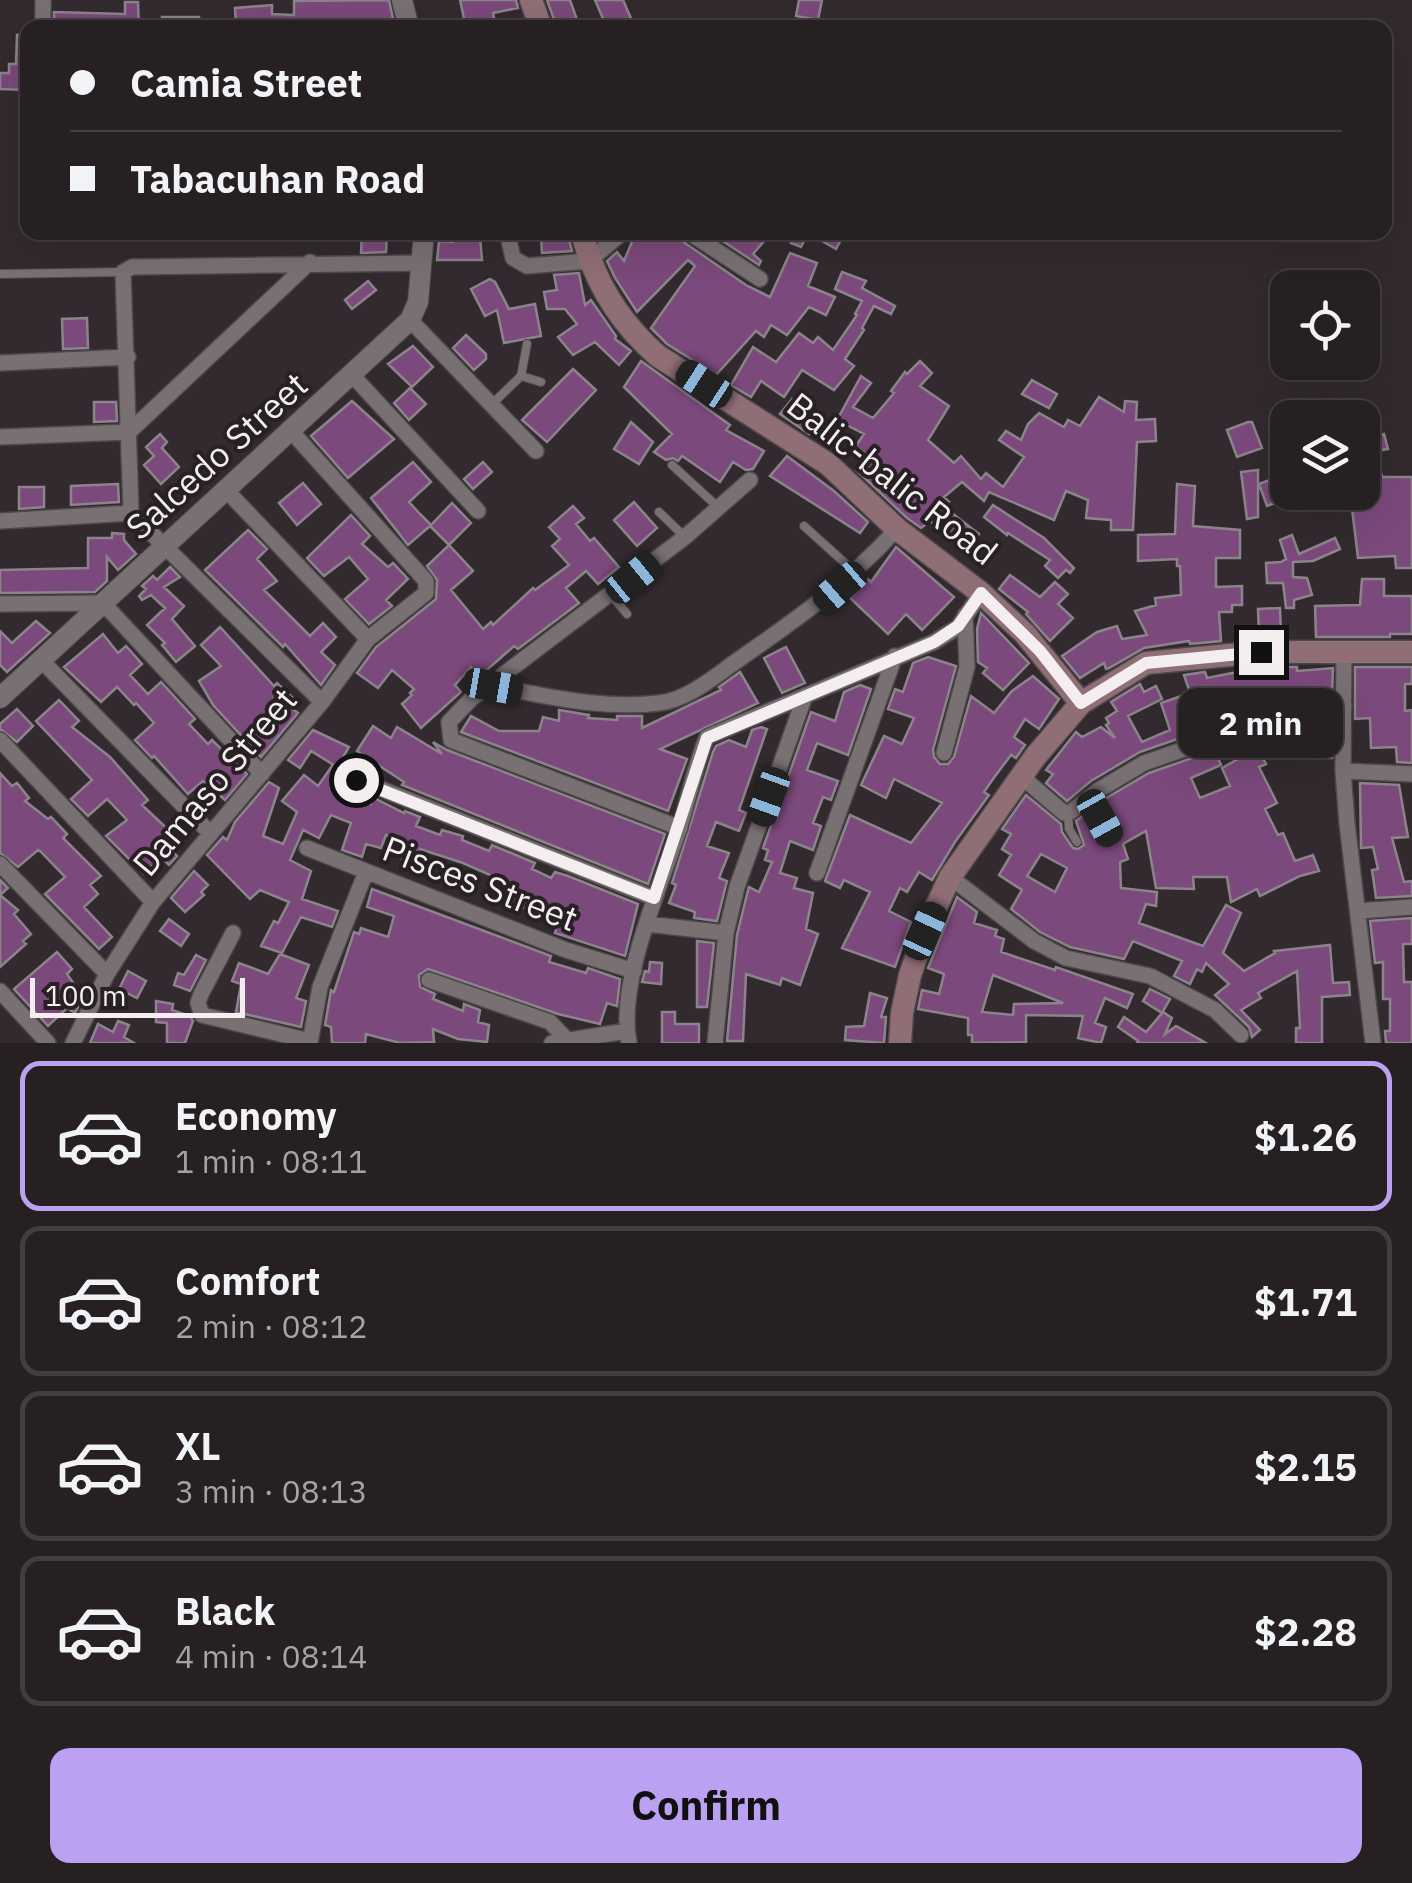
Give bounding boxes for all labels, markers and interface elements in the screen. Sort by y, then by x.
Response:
text: Camia Street [130,58,362,107]
text: Tabacuhan Road [130,154,425,203]
map controls [1270,270,1380,510]
button: locate [1270,270,1380,380]
car [671,355,737,413]
street label: Salcedo Street [116,361,317,549]
street label: Balic-balic Road [778,382,1007,575]
button: layers [1270,400,1380,510]
car [600,547,666,609]
car [808,556,872,618]
route end [1239,630,1284,675]
car [461,666,525,706]
street label: Damaso Street [122,678,307,885]
callout: 2 min [1178,687,1344,757]
text: 2 min [1219,702,1302,744]
route start [334,758,379,803]
car [745,764,793,830]
car [1072,784,1128,852]
street label: Pisces Street [376,825,584,941]
car [899,897,951,965]
scale bar [30,973,245,1018]
text: 100 m [45,977,126,1014]
icon: car [55,1091,145,1181]
text: Economy [175,1091,337,1140]
text: $1.26 [1254,1112,1357,1161]
text: 1 min · 08:11 [175,1140,368,1182]
icon: car [55,1256,145,1346]
text: Comfort [175,1256,320,1305]
text: $1.71 [1254,1277,1357,1326]
text: 2 min · 08:12 [175,1305,368,1347]
icon: car [55,1421,145,1511]
text: XL [175,1421,221,1470]
text: $2.15 [1254,1442,1357,1491]
text: 3 min · 08:13 [175,1470,368,1512]
icon: car [55,1586,145,1676]
text: Black [175,1586,275,1635]
text: $2.28 [1254,1607,1357,1656]
text: 4 min · 08:14 [175,1635,368,1677]
button: Confirm [50,1748,1362,1863]

